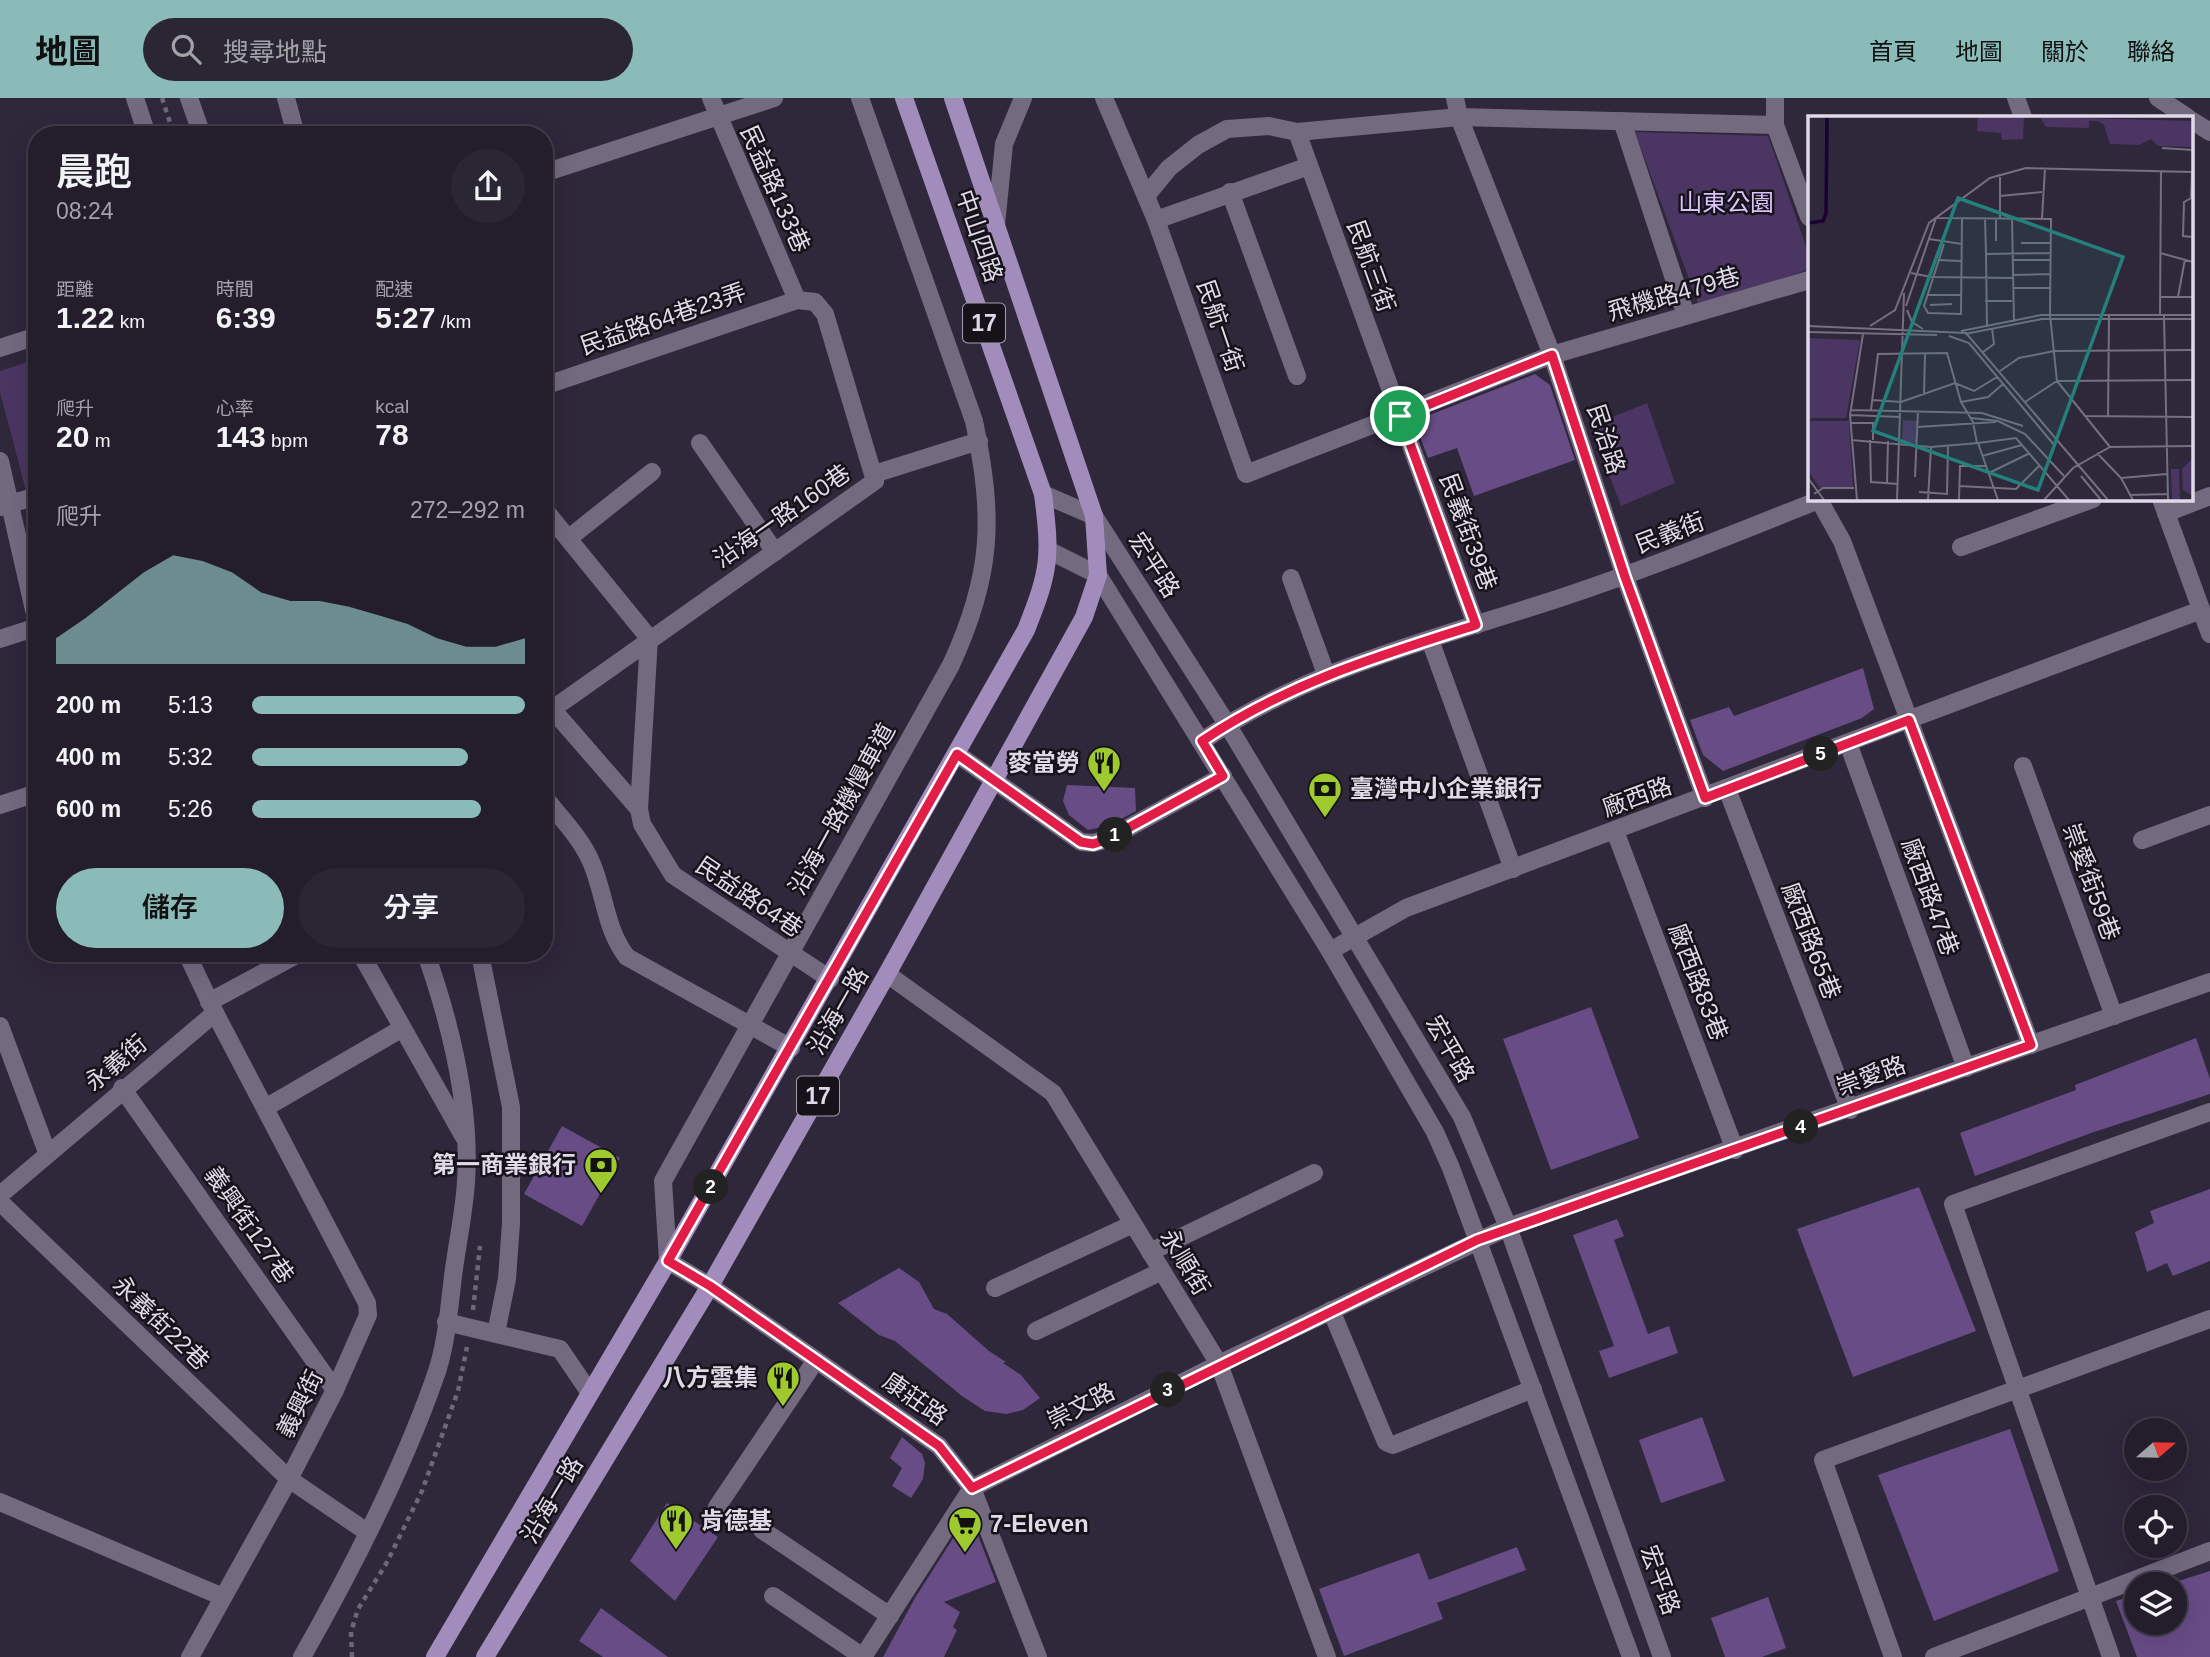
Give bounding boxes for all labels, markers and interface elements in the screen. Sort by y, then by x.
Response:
search box [143,18,633,81]
icon: search [167,30,205,68]
text: 地圖 [35,33,101,70]
text: 搜尋地點 [223,37,327,67]
text: 首頁 [1869,38,1917,65]
text: 地圖 [1955,38,2003,65]
text: 關於 [2041,38,2089,65]
text: 聯絡 [2127,38,2175,65]
inset map [1808,116,2192,500]
street label: 民益路133巷 [735,121,815,256]
button: share [451,149,525,223]
text: 晨跑 [56,151,132,193]
street label: 中山四路 [951,186,1008,286]
park label: 山東公園 [1678,189,1774,216]
text: 08:24 [56,198,114,224]
street label: 民航三街 [1342,216,1401,316]
street label: 飛機路479巷 [1605,262,1743,325]
street label: 民航一街 [1192,276,1249,376]
street label: 民益路64巷23弄 [576,278,749,360]
text: 距離 [56,279,94,300]
text: 時間 [216,279,254,300]
text: 配速 [375,279,413,300]
text: 1.22 [56,301,114,334]
text: 6:39 [216,301,276,334]
text: 5:27 [375,301,435,334]
road number: 17 [963,304,1005,342]
text: km [114,311,145,332]
text: /km [435,311,471,332]
pin [1370,386,1430,446]
text: kcal [375,396,409,417]
icon: arrive [1381,397,1419,435]
text: 爬升 [56,398,94,419]
text: 心率 [216,398,254,419]
street label: 民治路 [1583,400,1630,477]
text: 78 [375,418,409,451]
text: 20 [56,420,89,453]
text: 143 [216,420,266,453]
text: m [89,430,110,451]
text: bpm [266,430,308,451]
street label: 沿海一路160巷 [708,459,855,573]
street label: 民義街39巷 [1435,470,1502,594]
text: 272–292 m [410,497,525,523]
text: 爬升 [56,503,102,529]
street label: 民義街 [1631,507,1708,558]
street label: 宏平路 [1123,527,1185,602]
text: 200 m [56,692,121,718]
text: 5:13 [168,692,213,718]
street label: 沿海一路機慢車道 [783,718,900,899]
pin: 5 [1804,736,1839,772]
text: 5 [1815,743,1826,764]
text: 400 m [56,744,121,770]
text: 5:32 [168,744,213,770]
restaurant icon: 麥當勞 [1085,744,1123,793]
place label: 麥當勞 [1008,749,1080,776]
bank icon: 臺灣中小企業銀行 [1306,770,1344,819]
street label: 廠西路 [1598,772,1675,822]
place label: 臺灣中小企業銀行 [1350,775,1542,802]
text: 600 m [56,796,121,822]
text: 5:26 [168,796,213,822]
pin: 1 [1098,818,1132,852]
street label: 崇愛街59巷 [2058,820,2125,944]
text: 1 [1109,824,1120,845]
street label: 廠西路47巷 [1897,835,1964,959]
street label: 民益路64巷 [691,851,808,942]
button: 儲存 [56,868,284,948]
button: 分享 [298,868,525,948]
street label: 廠西路65巷 [1777,879,1846,1003]
street label: 廠西路83巷 [1664,920,1733,1044]
street label: 沿海一路 [802,962,873,1059]
street label: 宏平路 [1421,1011,1480,1087]
street label: 永義街 [79,1029,152,1096]
street label: 崇愛路 [1832,1051,1909,1101]
road number: 17 [797,1077,839,1116]
pin: 4 [1784,1110,1818,1144]
text: 4 [1795,1116,1806,1137]
bank icon: 第一商業銀行 [582,1146,620,1195]
place label: 第一商業銀行 [432,1151,576,1178]
street label: 義興街127巷 [199,1161,299,1288]
pin: 2 [694,1170,728,1204]
text: 2 [705,1176,716,1197]
street label: 永順街 [1155,1224,1216,1300]
street label: 永義街22巷 [108,1270,215,1375]
restaurant icon: 八方雲集 [764,1359,802,1408]
place label: 八方雲集 [662,1364,758,1391]
street label: 義興街 [271,1366,328,1442]
street label: 康莊路 [878,1367,953,1430]
pin: 3 [1150,1372,1186,1408]
street label: 崇文路 [1043,1377,1119,1434]
text: 3 [1162,1379,1173,1400]
north arrow [2124,1418,2188,1480]
map controls [2124,1418,2187,1635]
street label: 沿海一路 [515,1452,588,1548]
button: locate [2124,1495,2187,1558]
restaurant icon: 肯德基 [657,1502,695,1551]
supermarket icon: 7-Eleven [946,1505,984,1554]
place label: 肯德基 [700,1507,772,1534]
place label: 7-Eleven [990,1510,1089,1537]
street label: 宏平路 [1635,1541,1685,1618]
button: layers [2124,1572,2187,1635]

